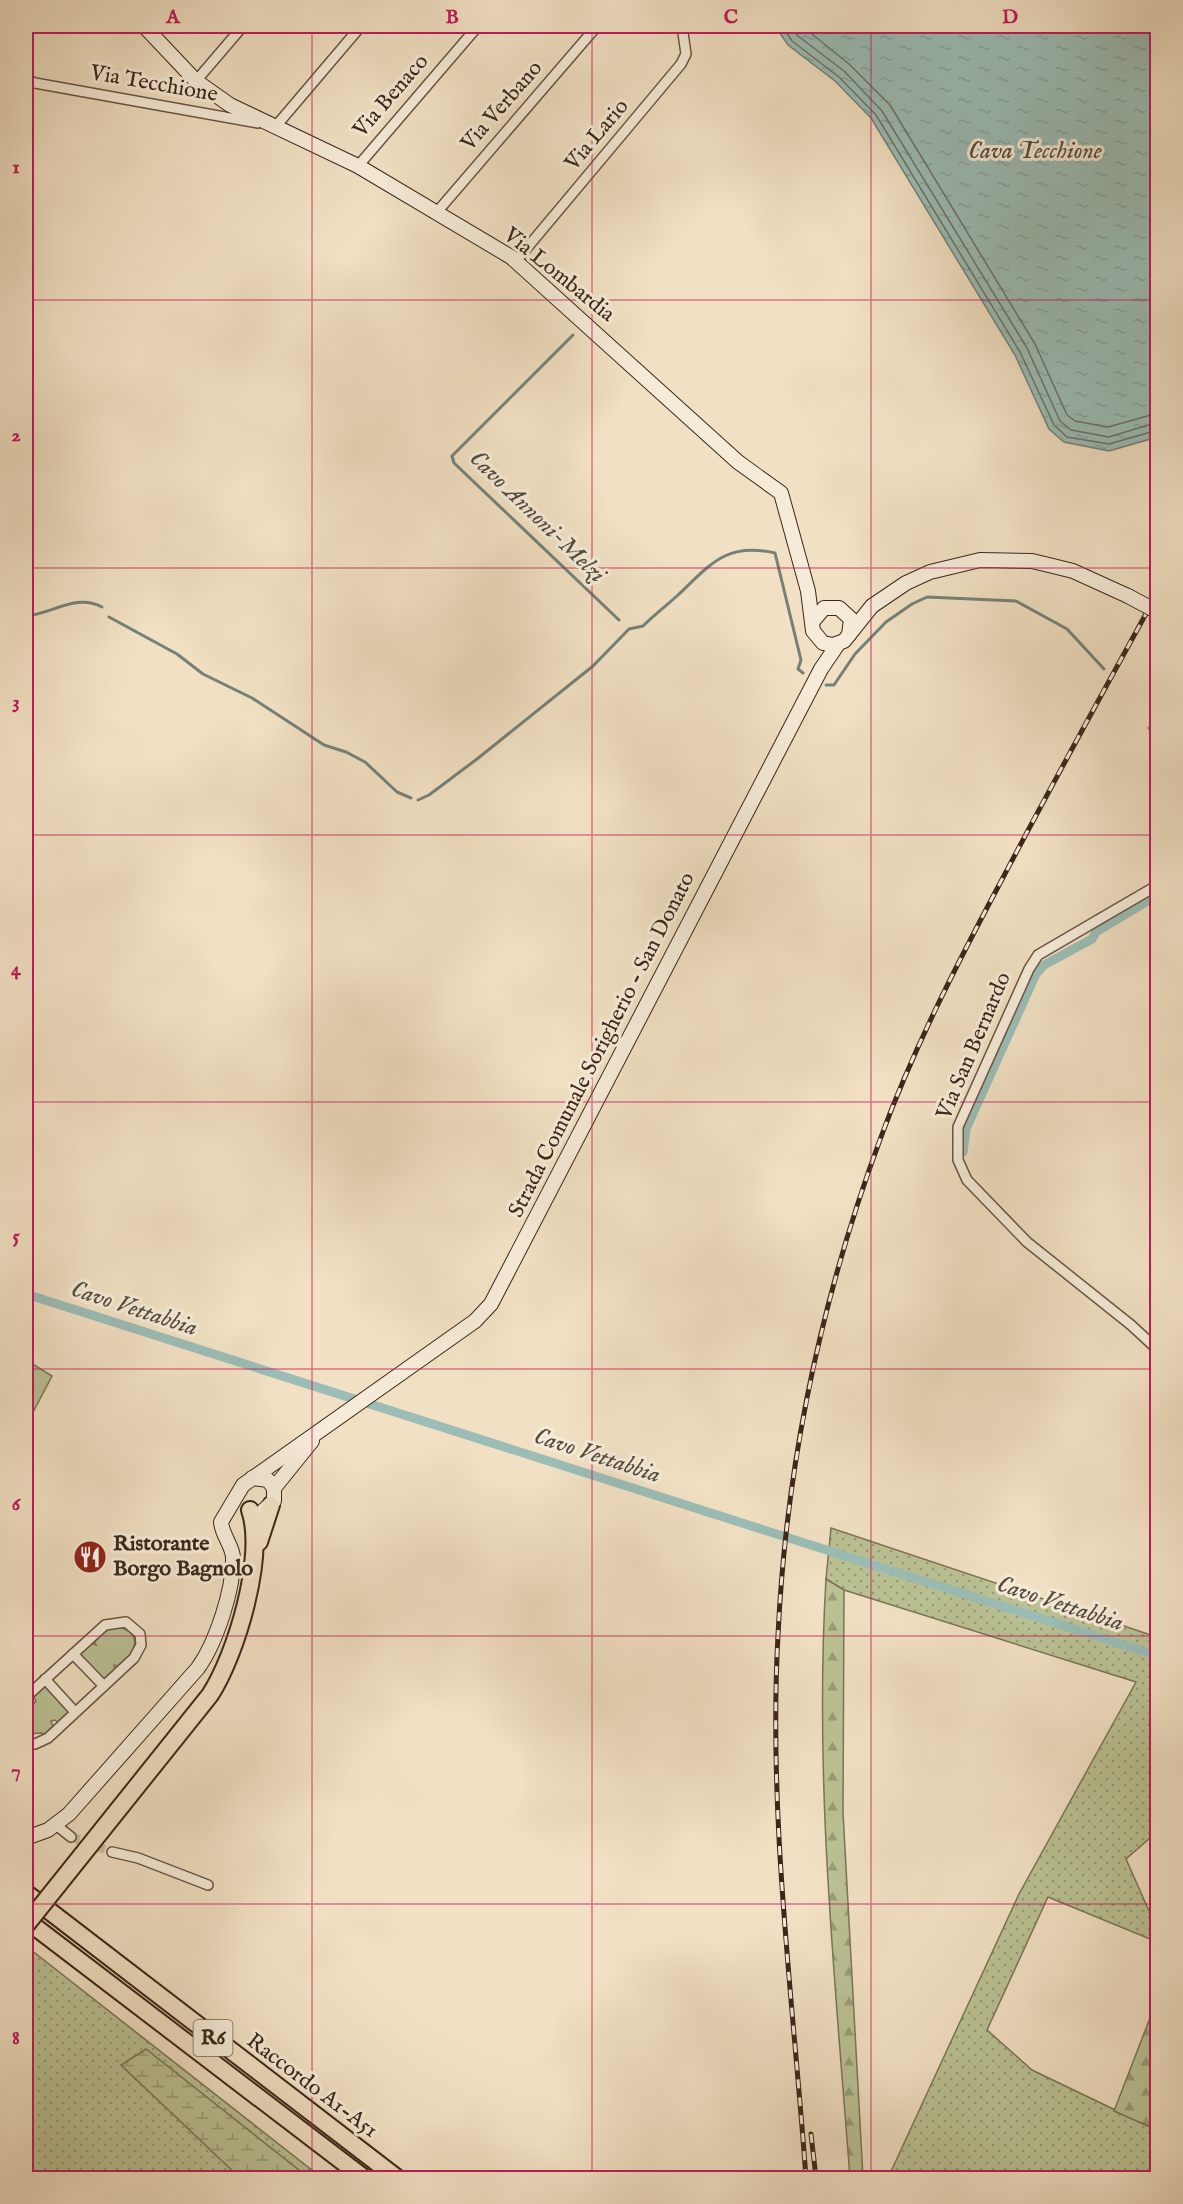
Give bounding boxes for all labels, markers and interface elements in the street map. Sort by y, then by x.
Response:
text: A [165,5,181,30]
text: B [445,5,459,30]
text: C [724,5,738,30]
text: D [1002,5,1018,30]
street label: Via Benaco [346,48,435,144]
street label: Via Verbano [454,55,549,158]
street label: Via Tecchione [87,59,220,109]
street label: Via Lario [558,93,635,177]
water label: Cava Tecchione [968,136,1102,167]
text: 1 [12,155,20,180]
street label: Via Lombardia [497,221,621,329]
text: 2 [11,423,21,448]
water label: Cavo Annoni-Melzi [462,444,613,591]
text: 3 [12,690,20,715]
street label: Strada Comunale Sorigherio - San Donato [502,867,702,1222]
text: 4 [11,957,22,982]
street label: Via San Bernardo [930,968,1018,1125]
text: 5 [12,1224,20,1249]
water label: Cavo Vettabbia [67,1274,201,1344]
water label: Cavo Vettabbia [530,1421,664,1491]
text: 6 [12,1492,22,1517]
place label: Ristorante Borgo Bagnolo [113,1530,253,1583]
restaurant icon: Ristorante Borgo Bagnolo [72,1539,108,1575]
water label: Cavo Vettabbia [993,1569,1127,1639]
text: 7 [11,1759,21,1784]
road number: R6 [194,2020,232,2056]
text: 8 [12,2026,20,2051]
street label: Raccordo A1-A51 [241,2027,383,2145]

